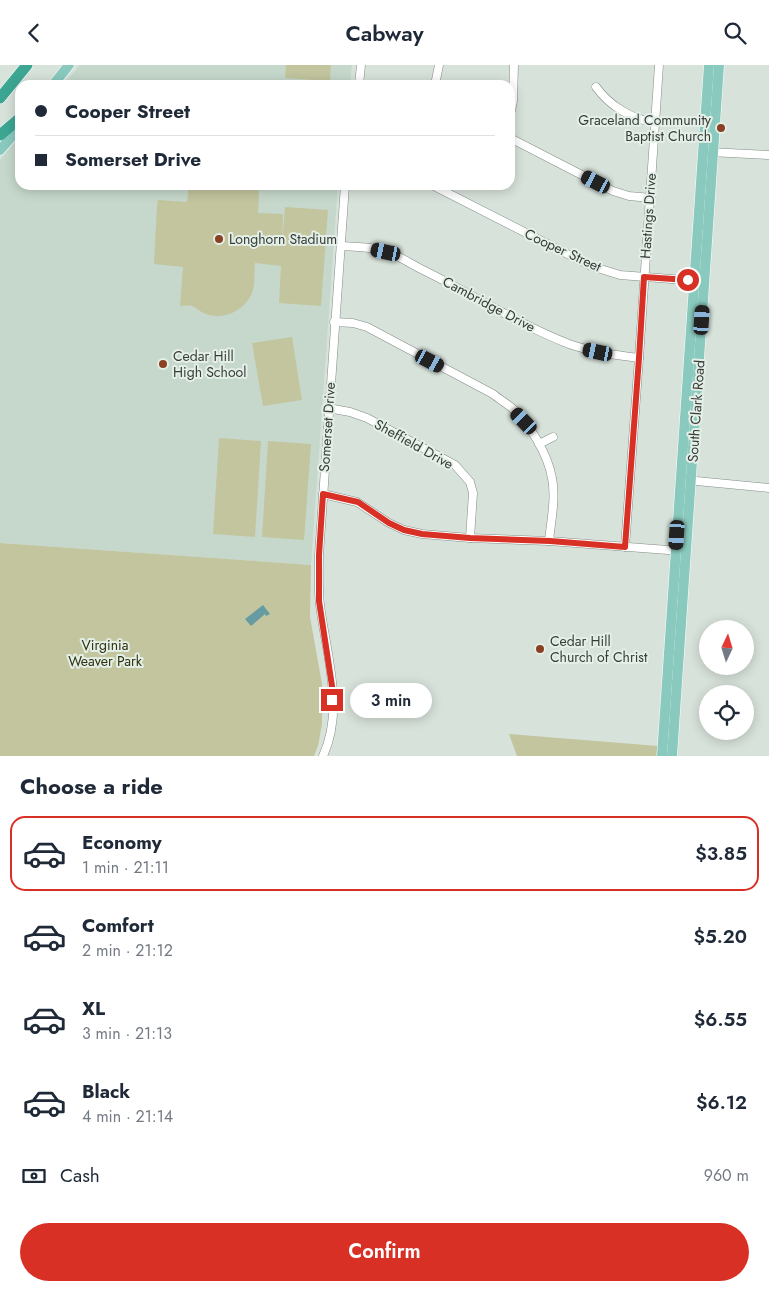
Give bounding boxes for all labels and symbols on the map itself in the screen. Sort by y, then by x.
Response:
place label: Graceland Community Baptist Church [578,110,712,146]
marker: Graceland Community Baptist Church [715,122,727,134]
car [579,169,612,195]
street label: Hastings Drive [635,173,661,259]
street label: Cooper Street [521,224,605,277]
place label: Longhorn Stadium [229,229,337,249]
marker: Longhorn Stadium [213,233,225,245]
car [369,242,402,262]
route start [677,269,699,291]
street label: Cambridge Drive [439,271,539,337]
car [693,305,710,335]
car [581,342,614,362]
place label: Cedar Hill High School [173,346,246,382]
car [413,347,446,375]
marker: Cedar Hill High School [157,358,169,370]
street label: South Clark Road [682,359,710,463]
street label: Somerset Drive [314,382,340,472]
car [508,405,539,437]
street label: Sheffield Drive [371,414,457,474]
car [668,520,685,550]
north arrow [699,620,754,675]
place label: Cedar Hill Church of Christ [550,631,648,667]
park label: Virginia Weaver Park [68,635,143,671]
marker: Cedar Hill Church of Christ [534,643,546,655]
callout: 3 min [350,683,432,717]
route end [321,689,343,711]

